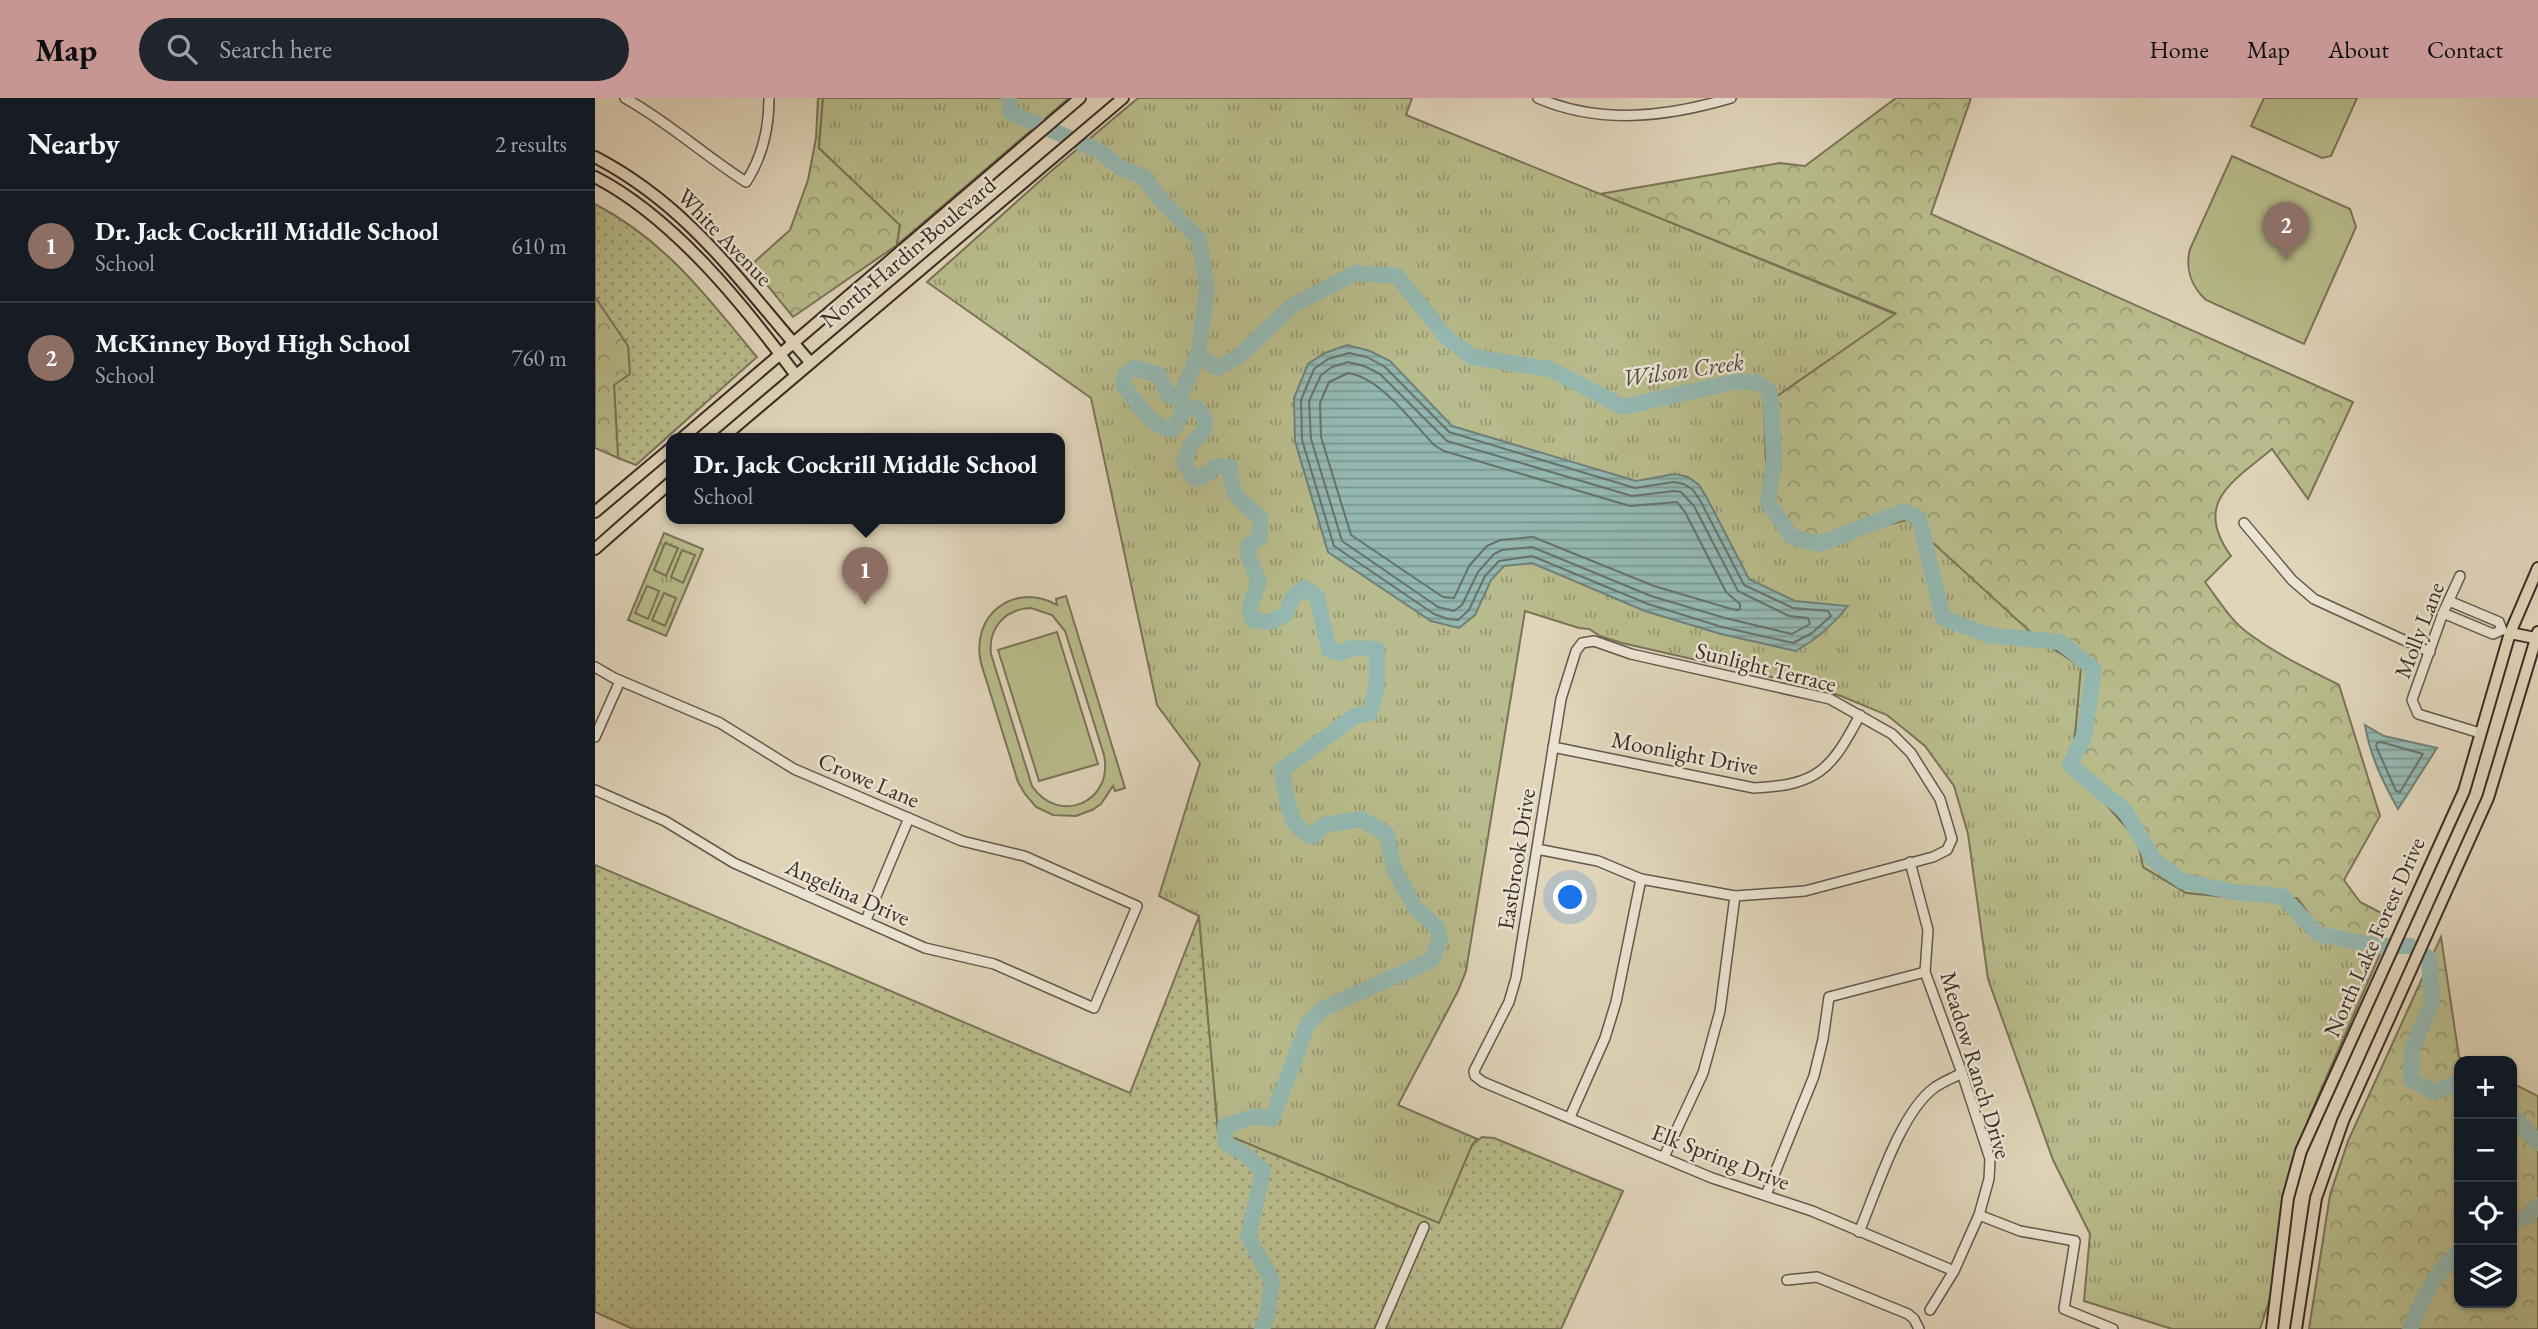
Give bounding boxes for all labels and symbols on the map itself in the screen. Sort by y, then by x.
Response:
street label: North Hardin Boulevard [814,170,1002,334]
street label: White Avenue [671,181,779,293]
pin: 2 [2263,202,2309,260]
water label: Wilson Creek [1620,346,1746,393]
pin: 1 [842,547,888,605]
street label: Molly Lane [2387,578,2451,682]
street label: Sunlight Terrace [1692,635,1840,699]
street label: Moonlight Drive [1609,724,1761,782]
street label: Crowe Lane [814,745,924,815]
street label: Eastbrook Drive [1490,786,1542,932]
street label: North Lake Forest Drive [2316,832,2432,1041]
street label: Angelina Drive [780,851,915,933]
your location [1553,880,1587,914]
street label: Meadow Ranch Drive [1933,968,2019,1162]
street label: Elk Spring Drive [1648,1117,1794,1197]

